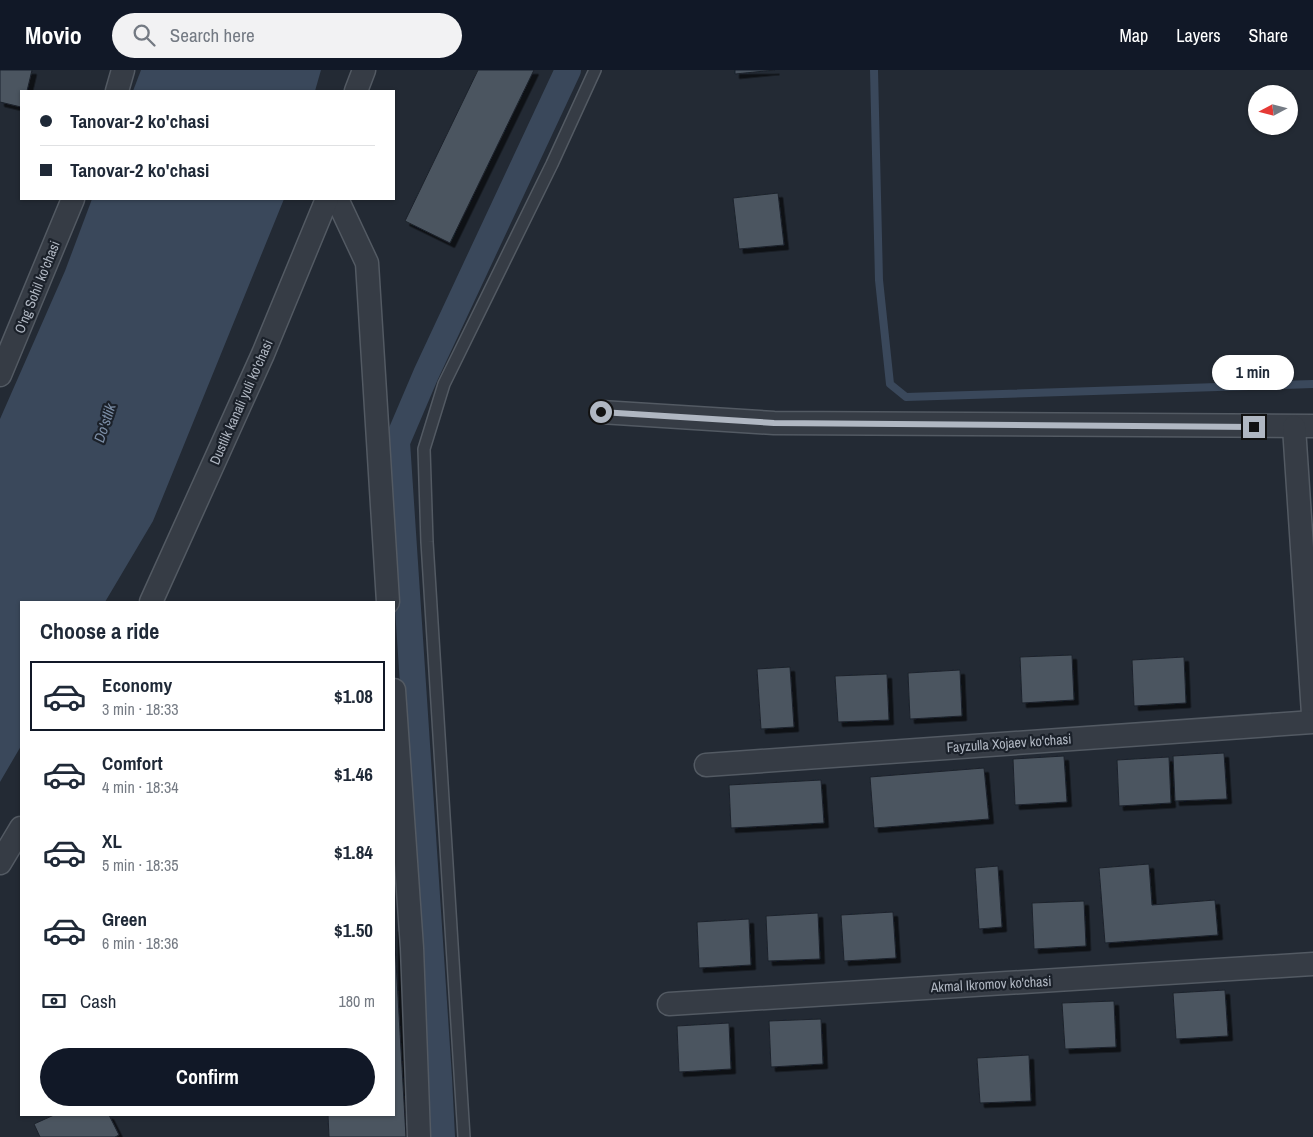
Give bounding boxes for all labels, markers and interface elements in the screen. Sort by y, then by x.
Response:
search box [112,13,462,58]
text: Movio [25,19,82,51]
icon: search [130,21,158,49]
text: Search here [170,22,255,48]
text: Map [1120,23,1148,48]
text: Layers [1176,23,1221,48]
text: Share [1249,23,1288,48]
north arrow [1248,85,1298,135]
map controls [1248,85,1298,135]
text: Tanovar-2 ko'chasi [70,108,209,134]
text: Tanovar-2 ko'chasi [70,157,209,183]
street label: O'ng Sohil ko'chasi [10,238,64,336]
street label: Dustlik kanali yuli ko'chasi [205,337,277,467]
callout: 1 min [1213,354,1295,390]
text: 1 min [1236,361,1270,383]
water label: Do'stlik [88,400,121,445]
route start [590,401,612,423]
route end [1243,416,1265,438]
text: Choose a ride [40,616,159,646]
text: Economy [102,672,172,698]
icon: car [42,674,87,719]
text: $1.08 [334,683,373,709]
text: 3 min · 18:33 [102,698,179,720]
street label: Fayzulla Xojaev ko'chasi [946,730,1072,756]
text: Comfort [102,750,163,776]
icon: car [42,752,87,797]
text: $1.46 [334,761,373,787]
text: 4 min · 18:34 [102,776,179,798]
text: XL [102,828,122,854]
icon: car [42,830,87,875]
text: $1.84 [334,839,373,865]
text: 5 min · 18:35 [102,854,179,876]
text: Green [102,906,147,932]
icon: car [42,908,87,953]
text: $1.50 [334,917,373,943]
text: 6 min · 18:36 [102,932,179,954]
street label: Akmal Ikromov ko'chasi [929,972,1052,996]
icon: cash [40,987,68,1015]
text: Cash [80,988,116,1014]
text: 180 m [339,990,375,1012]
button: Confirm [40,1048,375,1106]

